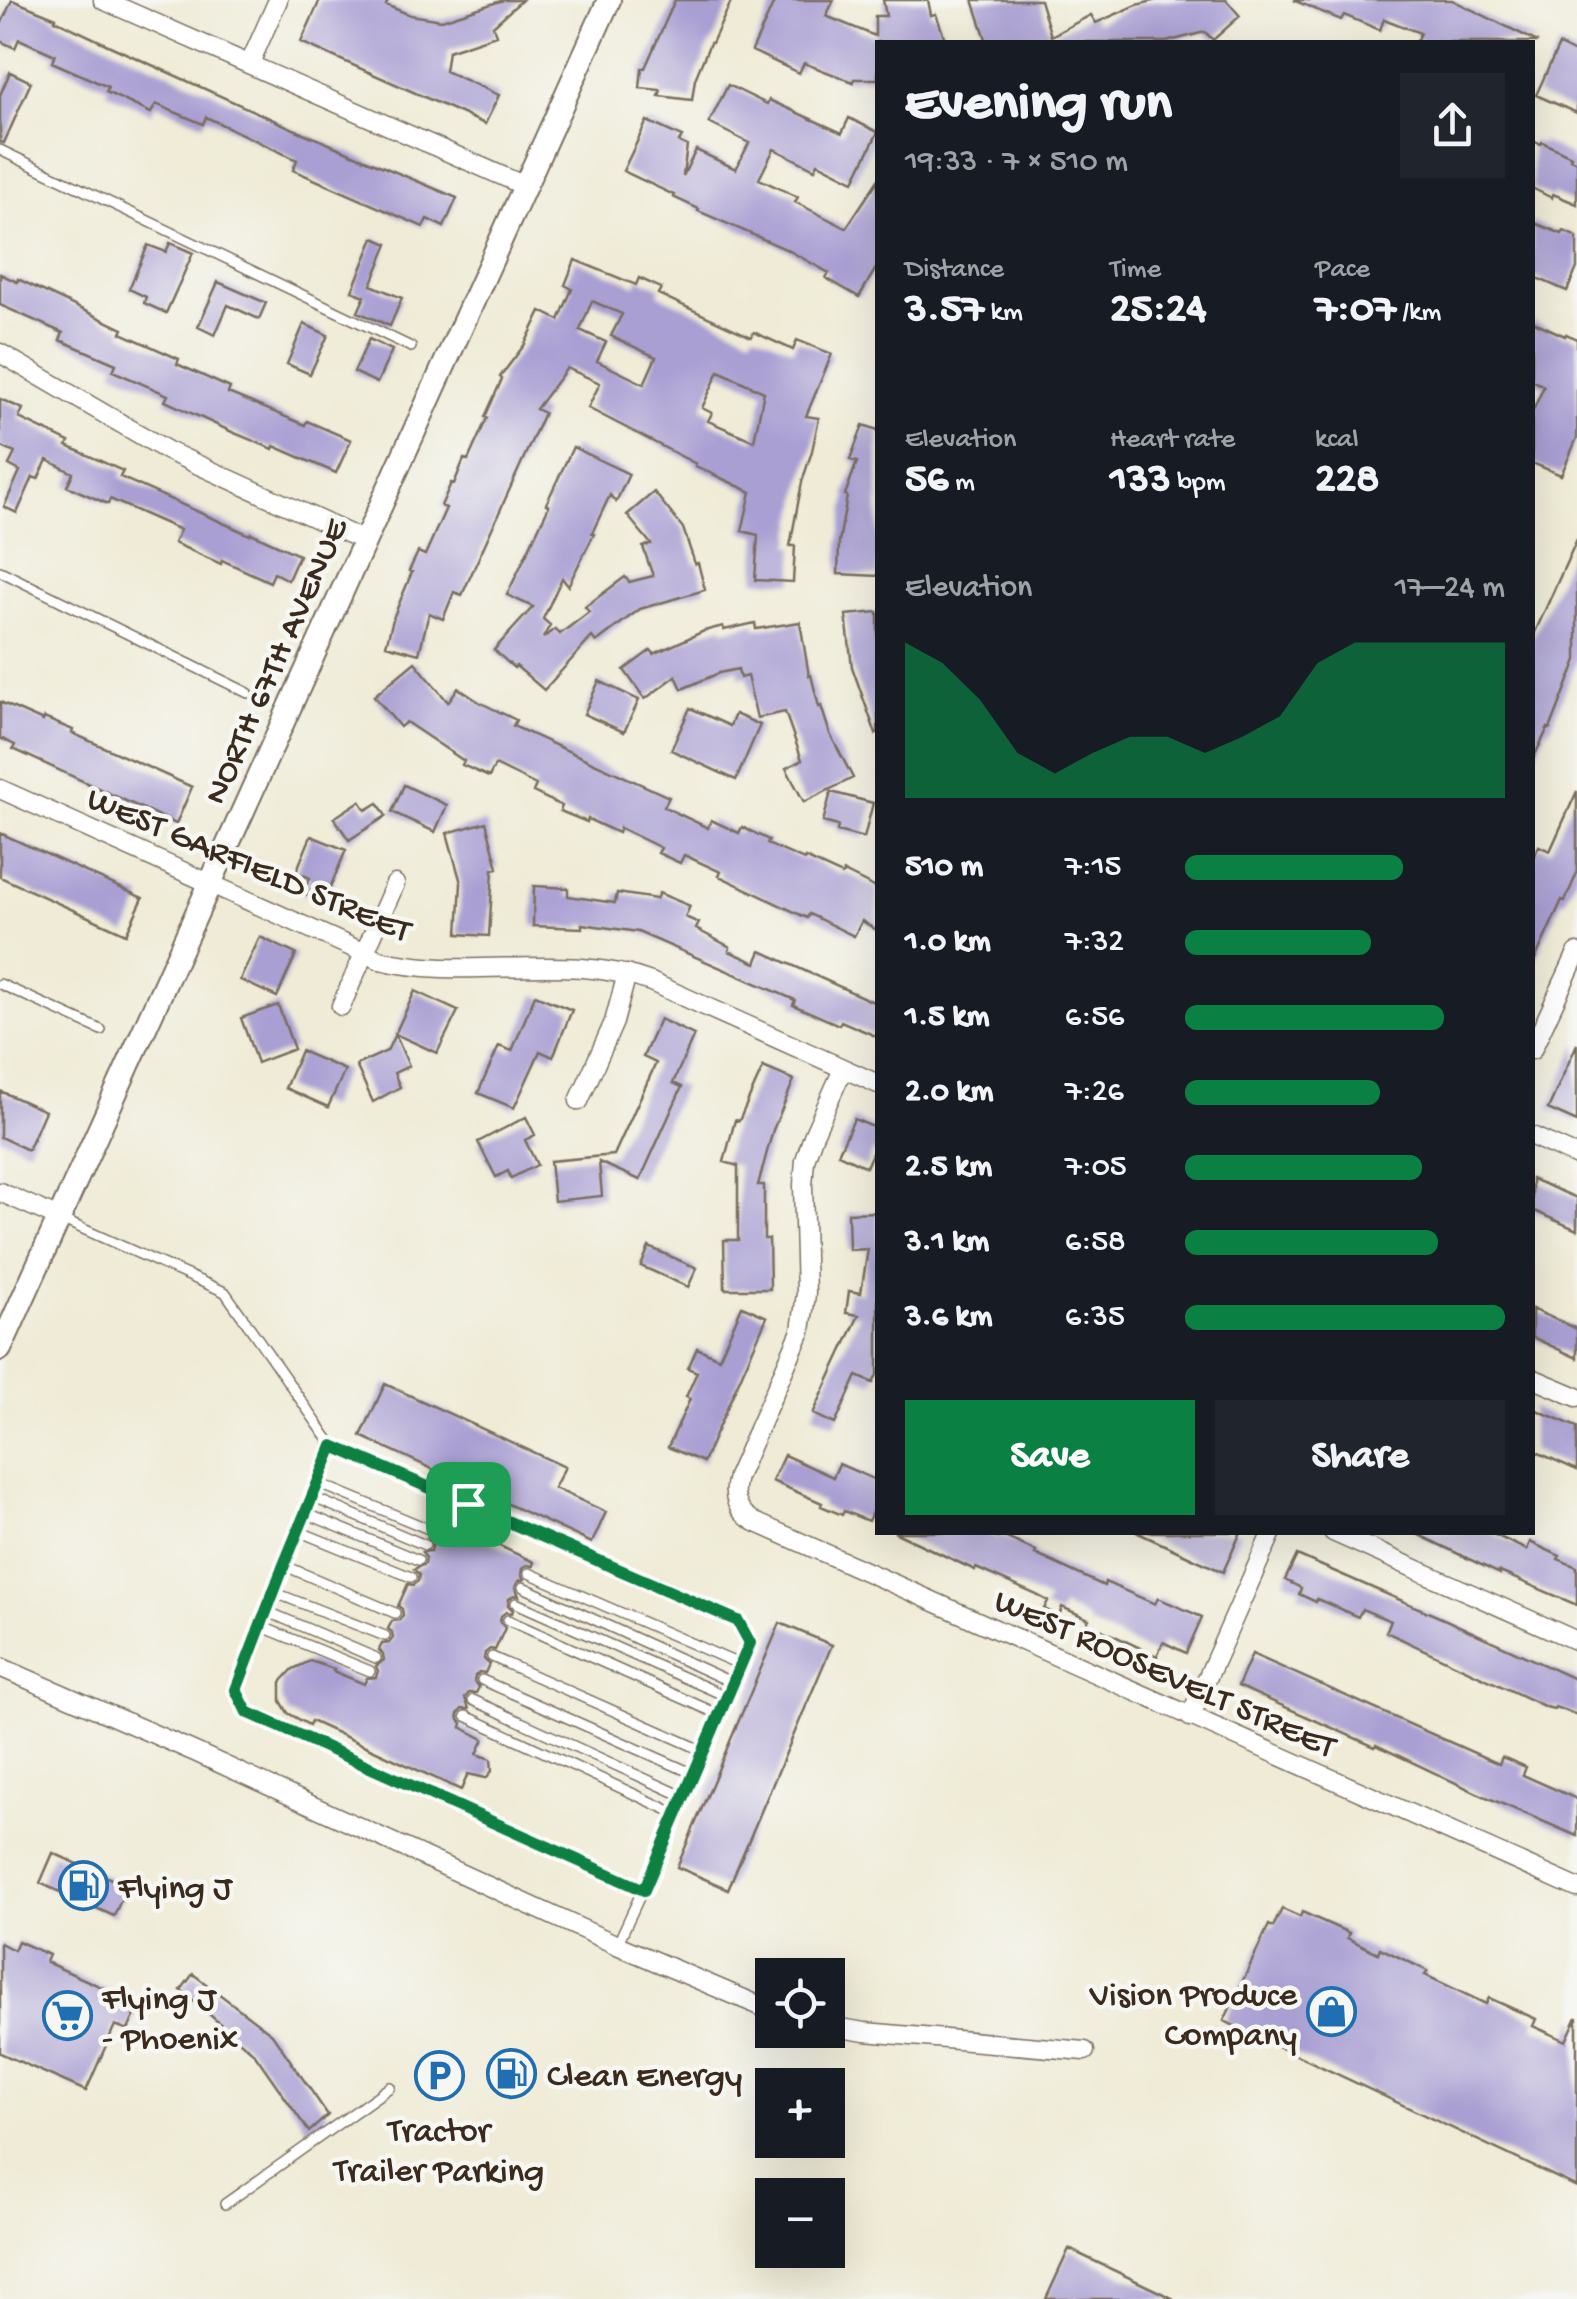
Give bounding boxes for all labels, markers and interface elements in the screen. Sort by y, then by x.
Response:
button: share [1400,73,1505,178]
text: Evening run [905,74,1172,138]
text: 19:33 · 7 × 510 m [905,144,1128,182]
text: Distance [905,254,1004,287]
text: Time [1110,254,1161,287]
text: Pace [1315,254,1370,287]
text: 3.57 [905,287,984,336]
text: 25:24 [1110,287,1206,336]
text: 7:07 [1315,287,1396,336]
text: km [984,297,1023,330]
text: /km [1396,297,1441,330]
text: Elevation [905,424,1016,457]
text: Heart rate [1110,424,1235,457]
text: kcal [1315,424,1359,457]
text: 56 [905,457,948,506]
text: 133 [1110,457,1171,506]
text: 228 [1315,457,1379,506]
text: m [948,467,975,500]
text: bpm [1171,467,1226,500]
street label: NORTH 67TH AVENUE [197,512,360,811]
text: Elevation [905,570,1032,608]
text: 17–24 m [1395,570,1505,608]
street label: WEST GARFIELD STREET [80,780,417,954]
text: 510 m [905,849,983,887]
text: 7:15 [1065,849,1121,887]
text: 1.0 km [905,924,991,962]
text: 7:32 [1065,924,1124,962]
text: 1.5 km [905,999,989,1037]
text: 6:56 [1065,999,1124,1037]
text: 2.0 km [905,1074,993,1112]
text: 7:26 [1065,1074,1124,1112]
text: 2.5 km [905,1149,992,1187]
text: 7:05 [1065,1149,1127,1187]
text: 3.1 km [905,1224,989,1262]
text: 6:58 [1065,1224,1126,1262]
text: 3.6 km [905,1299,992,1337]
text: 6:35 [1065,1299,1125,1337]
button: Save [905,1400,1195,1515]
button: Share [1215,1400,1505,1515]
pin [426,1462,511,1547]
icon: arrive [441,1477,496,1532]
street label: WEST ROOSEVELT STREET [987,1582,1342,1770]
fuel station icon: Flying J [57,1859,109,1911]
place label: Flying J [117,1870,233,1911]
map controls [755,1958,845,2268]
button: locate [755,1958,845,2048]
place label: Vision Produce Company [1089,1977,1298,2058]
place label: Flying J - Phoenix [101,1981,238,2062]
shop icon: Vision Produce Company [1306,1986,1358,2038]
supermarket icon: Flying J - Phoenix [41,1990,93,2042]
fuel station icon: Clean Energy [486,2047,538,2099]
parking icon: Tractor Trailer Parking [413,2050,465,2102]
place label: Clean Energy [547,2058,742,2099]
button: + [755,2068,845,2158]
place label: Tractor Trailer Parking [332,2113,544,2194]
button: − [755,2178,845,2268]

